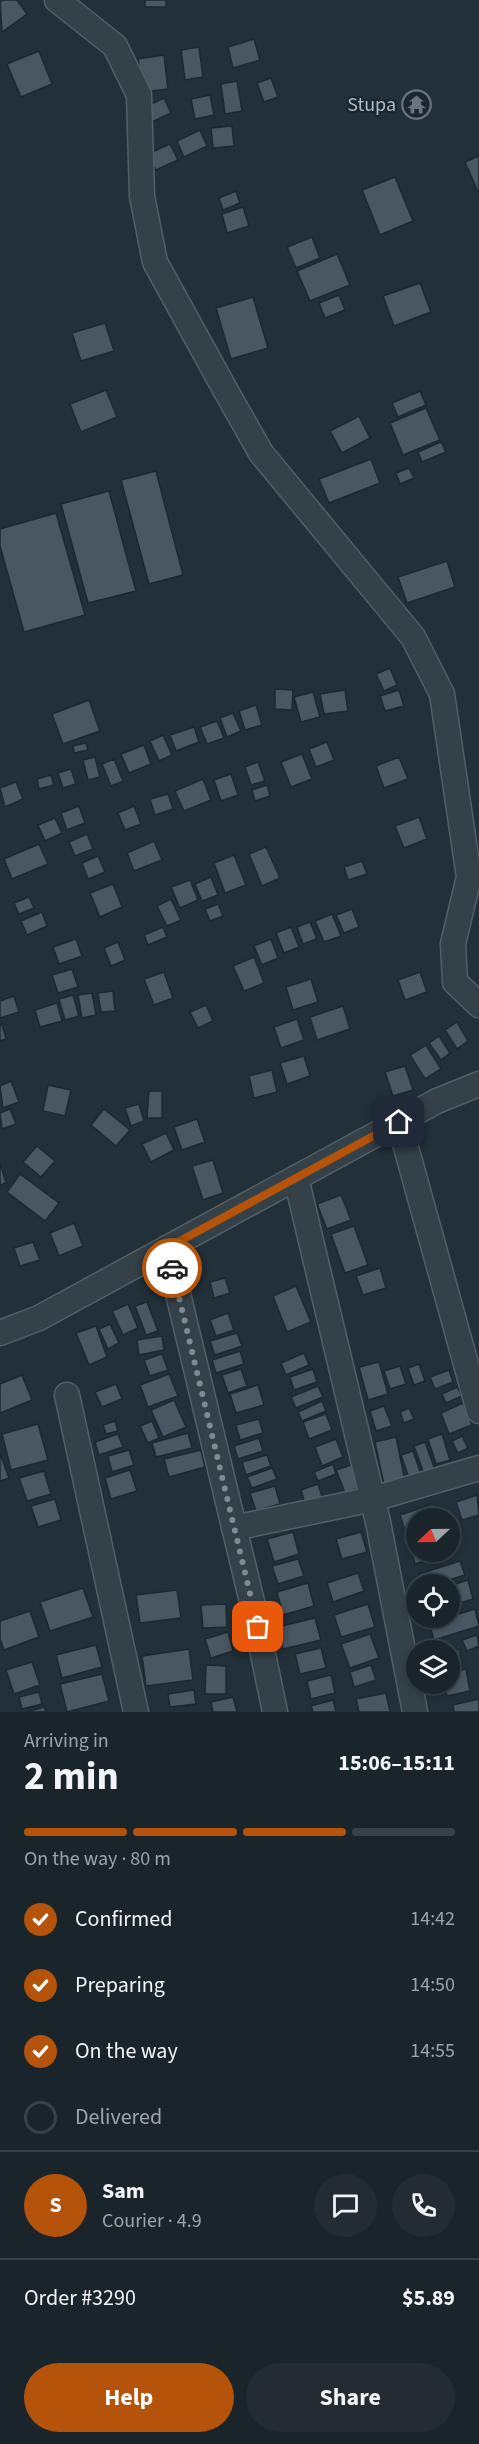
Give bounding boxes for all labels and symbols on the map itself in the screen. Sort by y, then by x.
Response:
temple icon: Stupa [401,89,433,121]
place label: Stupa [347,91,396,119]
pin [373,1096,424,1147]
courier [142,1238,202,1298]
north arrow [406,1508,460,1562]
pin [232,1601,283,1652]

